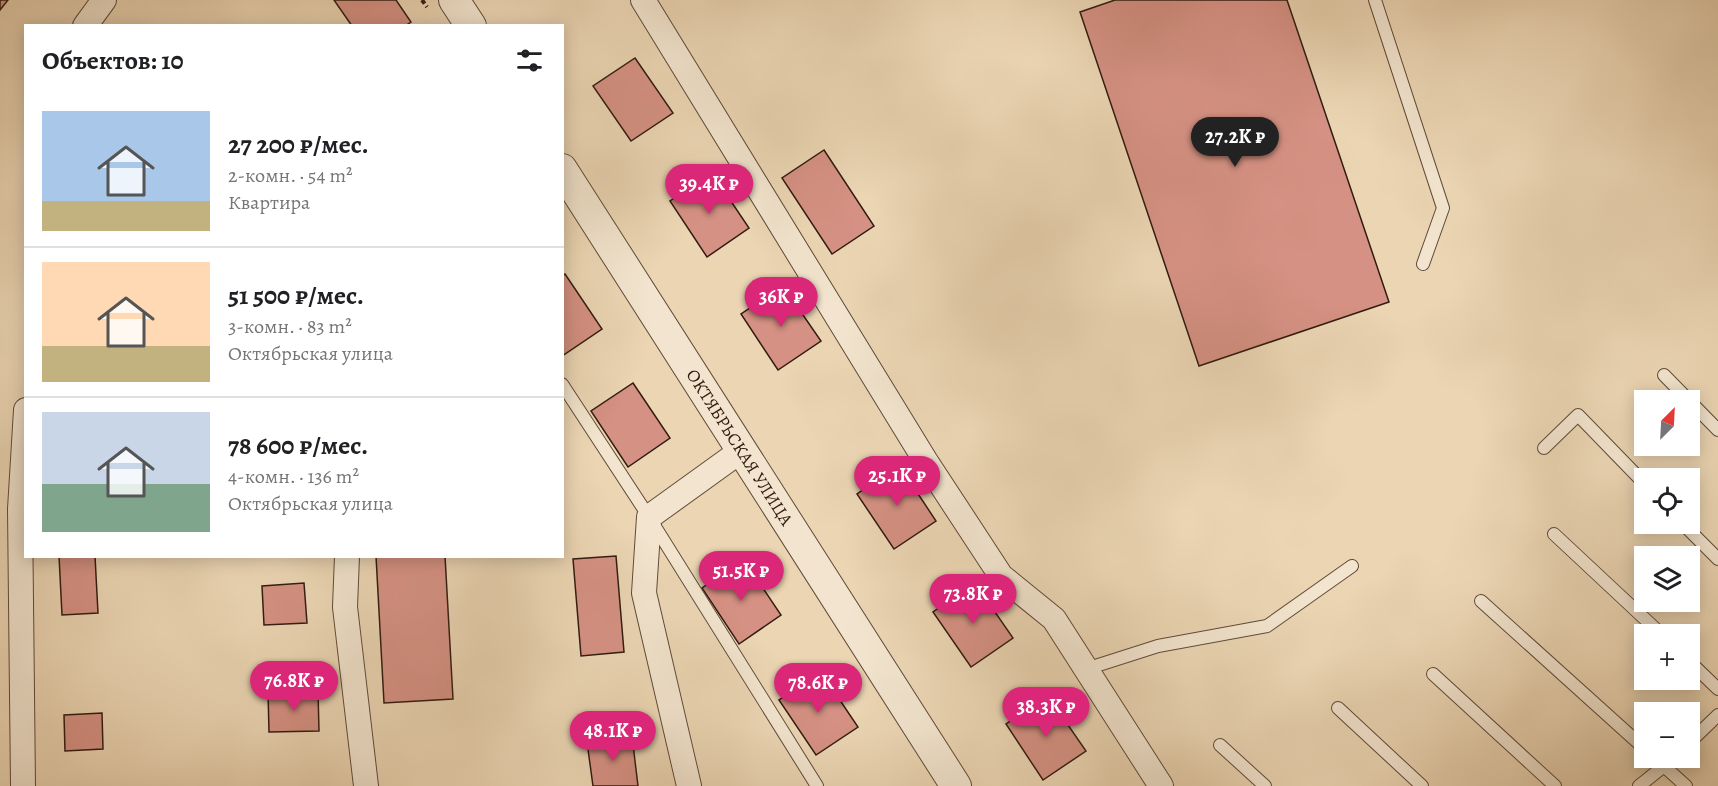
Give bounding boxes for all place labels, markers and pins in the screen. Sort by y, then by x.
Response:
pin: 27.2K ₽ [1180,117,1290,168]
pin: 39.4K ₽ [654,164,764,215]
pin: 36K ₽ [739,277,823,328]
pin: 25.1K ₽ [842,456,952,507]
pin: 51.5K ₽ [686,551,796,602]
pin: 73.8K ₽ [918,574,1028,625]
pin: 76.8K ₽ [239,661,349,712]
pin: 78.6K ₽ [763,663,873,714]
pin: 38.3K ₽ [991,687,1101,738]
pin: 48.1K ₽ [558,711,668,762]

